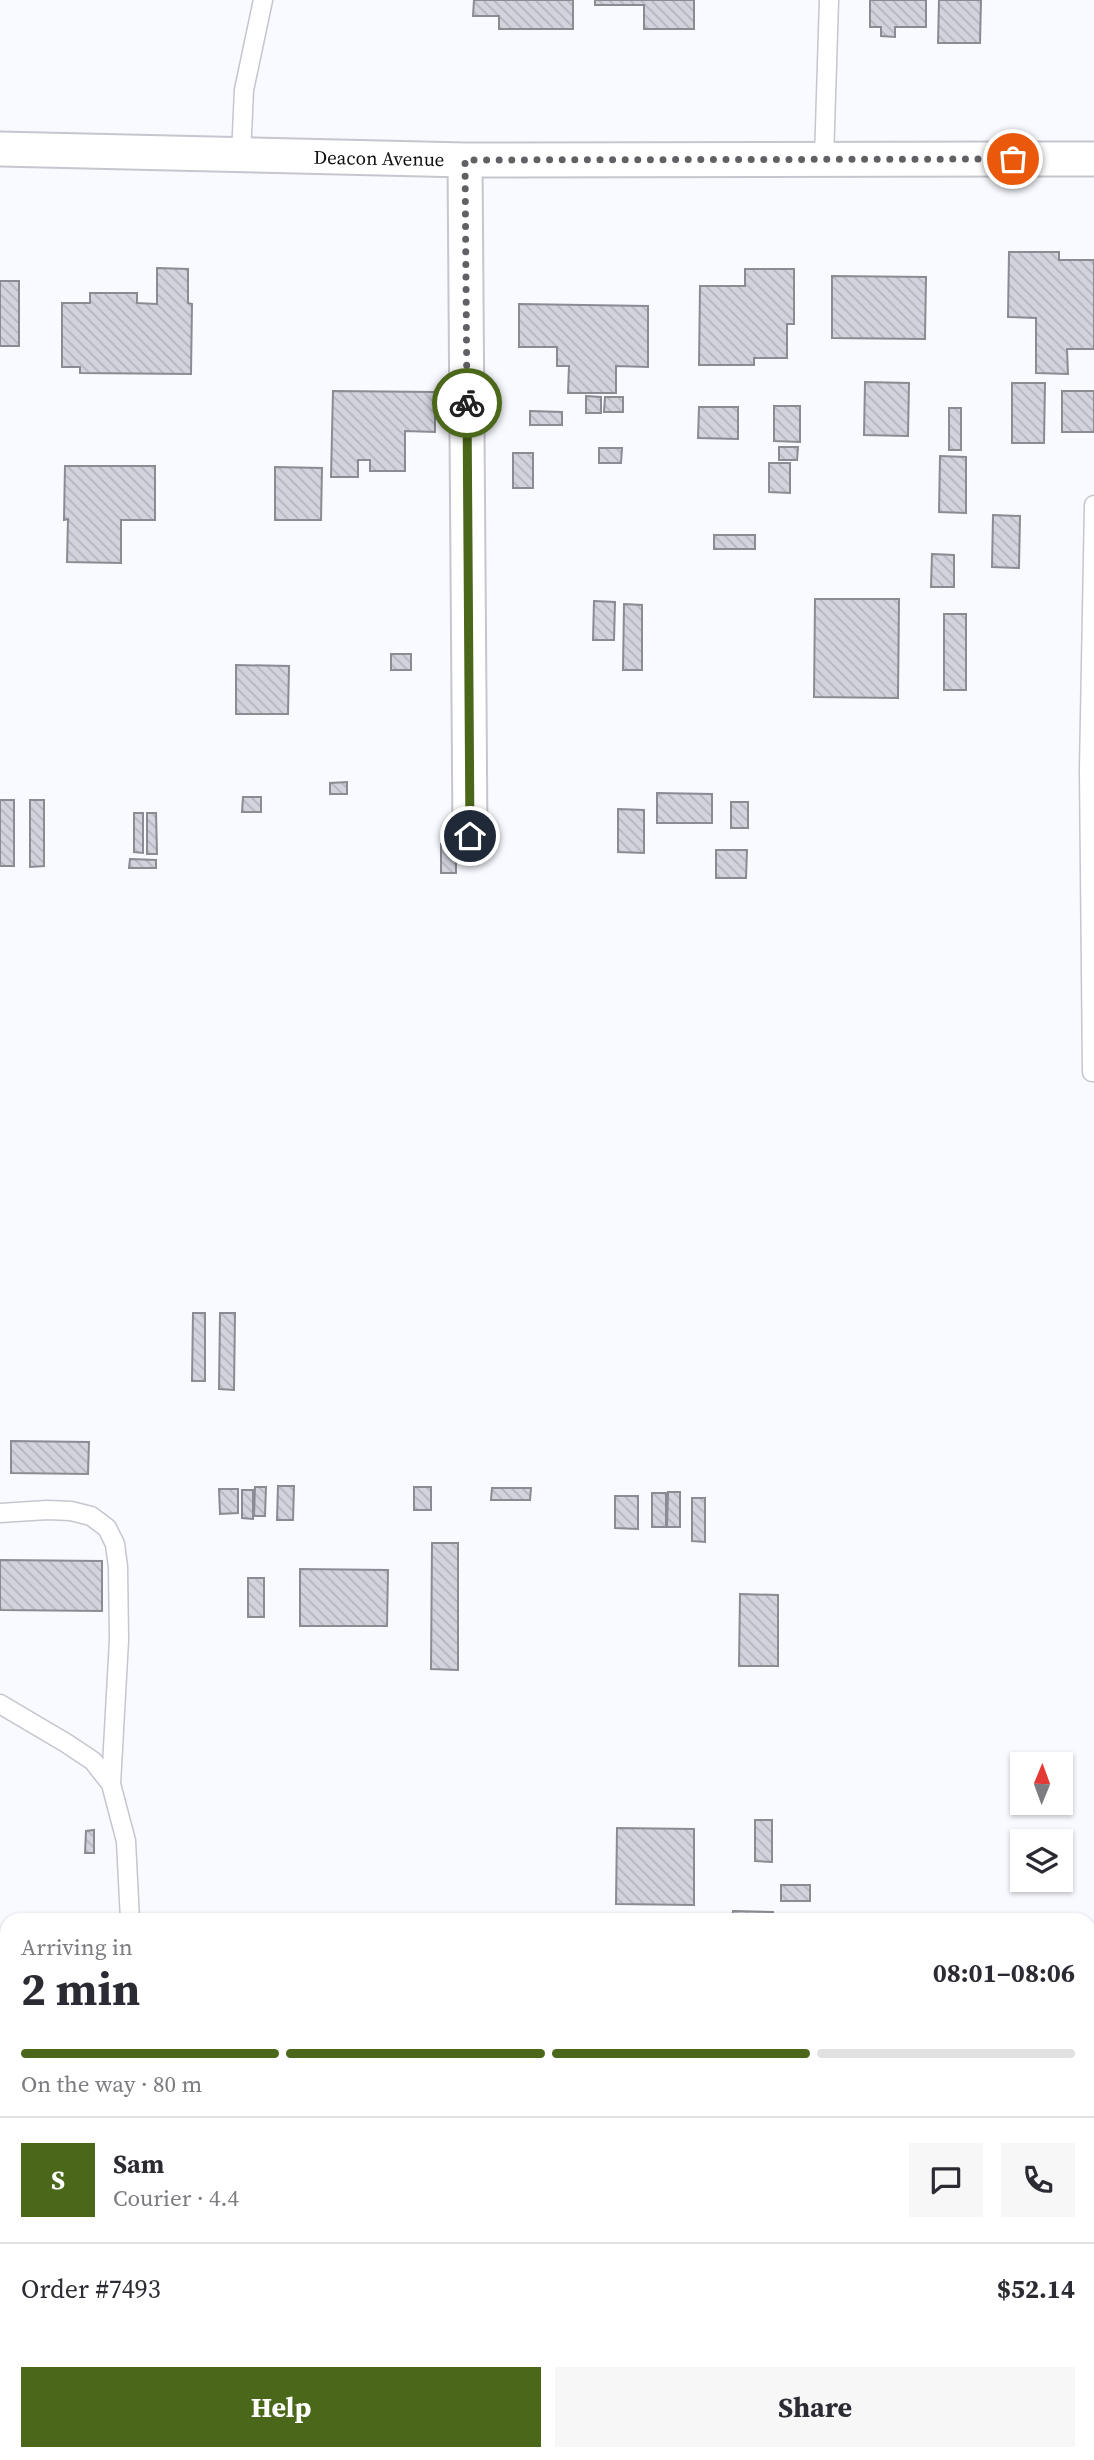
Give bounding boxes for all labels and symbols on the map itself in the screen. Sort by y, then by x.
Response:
pin [983,129,1043,189]
street label: Deacon Avenue [313,144,445,172]
courier [432,368,502,438]
pin [440,806,500,866]
north arrow [1010,1752,1073,1815]

